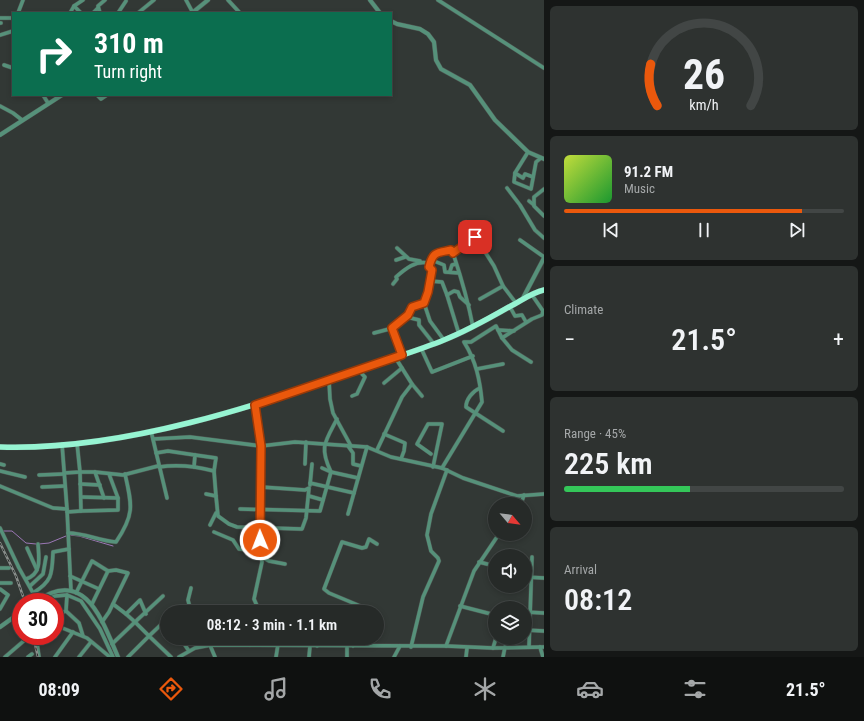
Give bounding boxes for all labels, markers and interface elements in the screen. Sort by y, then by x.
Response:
text: 310 m [94,27,164,60]
icon: right [28,28,80,80]
text: 26 [683,50,725,99]
text: Turn right [94,61,162,82]
text: km/h [689,97,719,113]
text: 91.2 FM [624,163,673,181]
text: Music [624,181,655,196]
icon: previous [600,219,622,241]
icon: pause [693,219,715,241]
icon: next [786,219,808,241]
pin [458,220,492,254]
icon: arrive [464,226,486,248]
text: Climate [564,302,603,317]
text: 21.5° [671,322,737,357]
text: − [564,327,575,352]
text: + [833,327,844,352]
text: Range · 45% [564,426,626,441]
text: 225 km [564,446,653,481]
north arrow [488,497,532,541]
map controls [488,497,532,645]
position arrow [239,519,281,561]
button: sound [488,549,532,593]
text: Arrival [564,562,597,577]
text: 08:12 [564,582,632,617]
speed limit sign: 30 [12,593,64,645]
button: layers [488,601,532,645]
text: 08:12 · 3 min · 1.1 km [207,616,337,634]
icon: directions [157,675,185,703]
icon: music [262,675,290,703]
icon: phone [366,675,394,703]
icon: climate [471,675,499,703]
icon: car [576,675,604,703]
icon: filters [681,675,709,703]
text: 08:09 [38,679,80,700]
text: 21.5° [786,679,826,700]

